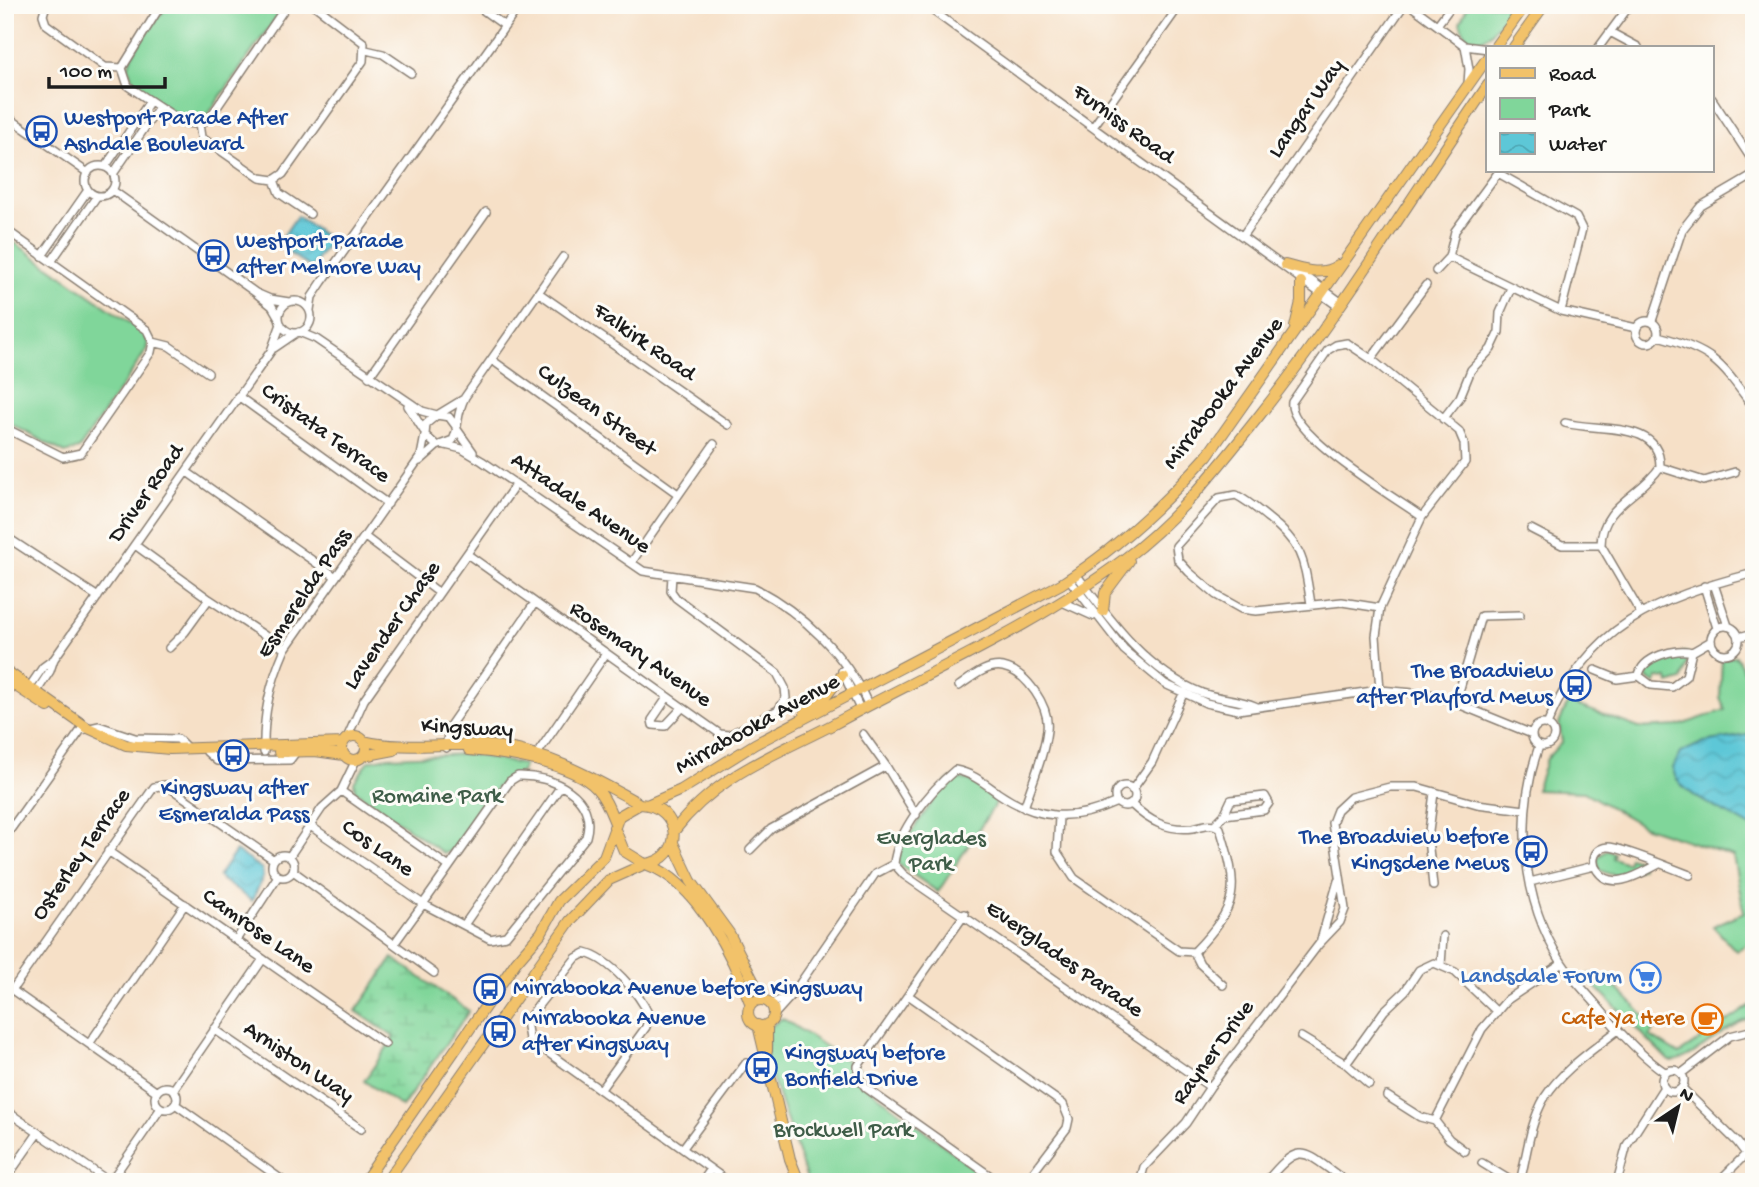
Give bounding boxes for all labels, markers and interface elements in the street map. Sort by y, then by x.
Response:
scale bar [49,46,164,90]
legend [1486,46,1714,172]
street label: Langar Way [1263,54,1351,164]
text: 100 m [59,61,112,86]
text: Road [1549,64,1597,89]
street label: Furniss Road [1066,78,1180,172]
text: Park [1548,100,1592,125]
place label: Westport Parade After Ashdale Boulevard [64,106,289,159]
bus stop icon: Westport Parade After Ashdale Boulevard [24,115,58,149]
text: Water [1549,134,1607,159]
place label: Westport Parade after Melmore Way [236,229,421,282]
bus stop icon: Westport Parade after Melmore Way [196,238,230,272]
street label: Falkirk Road [587,297,702,389]
street label: Mirrabooka Avenue [1158,312,1291,475]
street label: Culzean Street [531,359,662,464]
street label: Cristata Terrace [255,378,396,491]
street label: Driver Road [102,438,192,550]
street label: Attadale Avenue [505,447,656,561]
street label: Esmerelda Pass [252,524,358,664]
street label: Lavender Chase [339,555,448,696]
street label: Rosemary Avenue [564,596,717,715]
place label: The Broadview after Playford Mews [1356,659,1554,712]
street label: Mirrabooka Avenue [671,668,846,781]
bus stop icon: The Broadview after Playford Mews [1559,668,1593,702]
street label: Kingsway [420,713,514,745]
bus stop icon: Kingsway after Esmeralda Pass [217,738,251,772]
place label: Kingsway after Esmeralda Pass [158,776,310,829]
street label: Osterley Terrace [27,783,138,926]
park label: Romaine Park [372,784,505,811]
street label: Cos Lane [336,814,419,884]
place label: The Broadview before Kingsdene Mews [1297,825,1510,878]
park label: Everglades Park [876,826,986,879]
bus stop icon: The Broadview before Kingsdene Mews [1515,834,1549,868]
street label: Camrose Lane [196,883,320,981]
street label: Everglades Parade [980,895,1149,1025]
supermarket icon: Landsdale Forum [1628,960,1662,994]
place label: Landsdale Forum [1460,964,1622,991]
bus stop icon: Mirrabooka Avenue before Kingsway [473,972,507,1006]
place label: Mirrabooka Avenue before Kingsway [513,976,863,1003]
street label: Rayner Drive [1167,995,1262,1111]
cafe icon: Cafe Ya Here [1691,1002,1725,1036]
place label: Mirrabooka Avenue after Kingsway [522,1006,707,1059]
place label: Cafe Ya Here [1562,1006,1686,1033]
bus stop icon: Mirrabooka Avenue after Kingsway [482,1015,516,1049]
street label: Arniston Way [238,1016,358,1110]
place label: Kingsway before Bonfield Drive [784,1041,947,1094]
bus stop icon: Kingsway before Bonfield Drive [745,1050,779,1084]
north arrow [1644,1072,1714,1142]
text: N [1674,1083,1697,1109]
park label: Brockwell Park [772,1118,915,1145]

